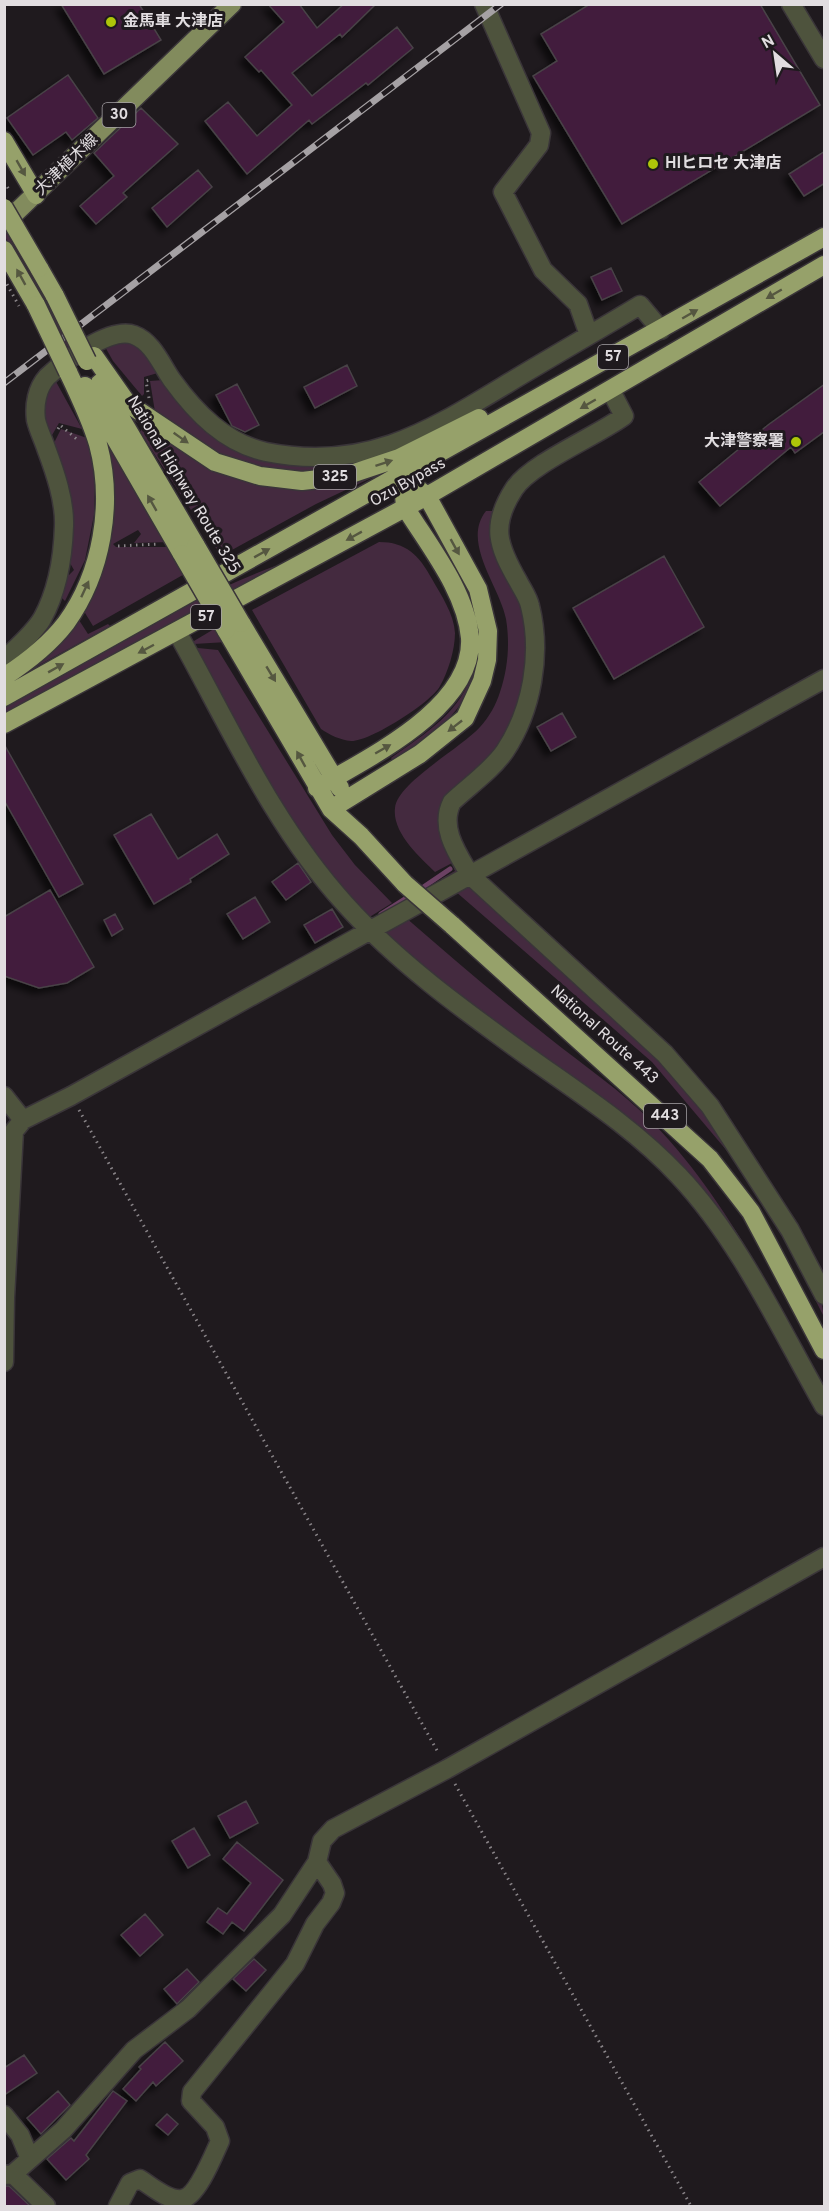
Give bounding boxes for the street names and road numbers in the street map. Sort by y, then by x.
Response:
road number: 30 [102,103,136,127]
street label: 大津植木線 [31,130,103,200]
road number: 57 [598,345,628,369]
street label: National Highway Route 325 [122,393,244,577]
street label: Ozu Bypass [367,454,449,512]
road number: 325 [314,465,356,489]
road number: 57 [191,605,221,629]
street label: National Route 443 [546,981,662,1089]
road number: 443 [644,1104,686,1128]

